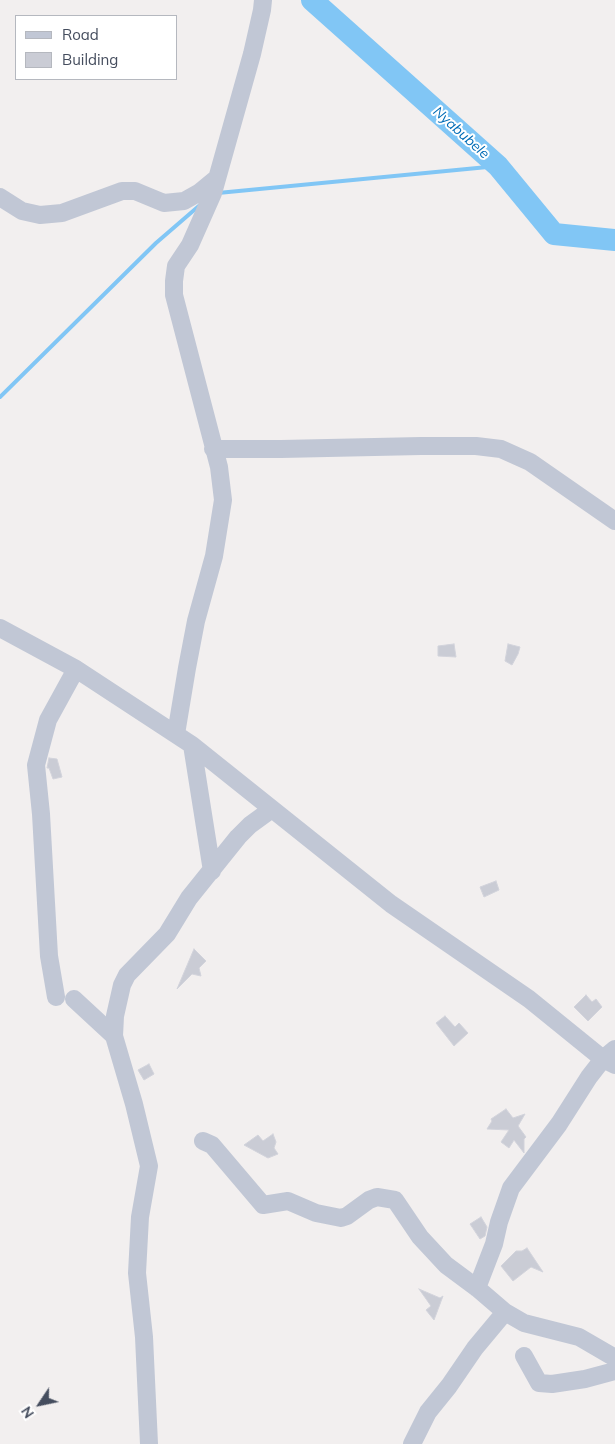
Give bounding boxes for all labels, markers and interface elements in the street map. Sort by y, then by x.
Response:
legend [15,15,178,80]
text: Road [62,25,99,44]
text: Building [62,50,118,69]
water label: Nyabubele [430,103,492,163]
north arrow [15,1379,65,1429]
text: N [17,1403,38,1422]

